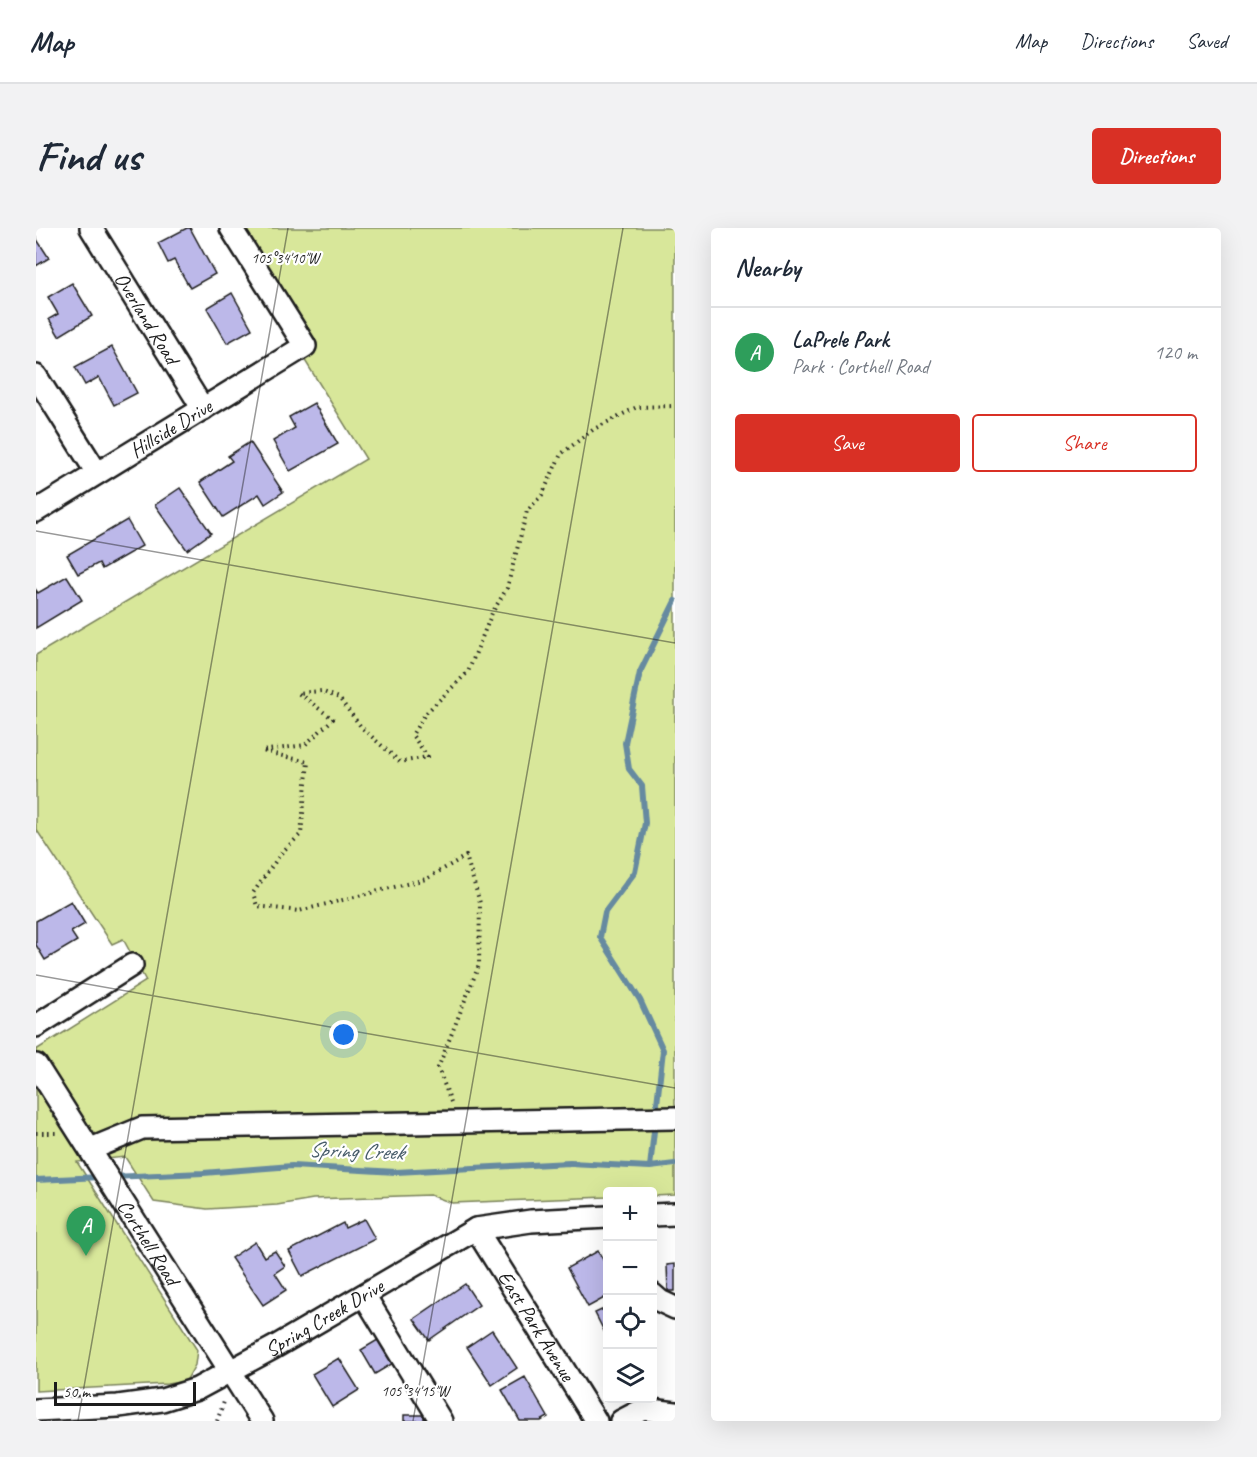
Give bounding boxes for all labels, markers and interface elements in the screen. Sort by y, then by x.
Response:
text: Map [30,24,73,59]
text: Map [1015,28,1047,54]
text: Directions [1080,28,1153,54]
text: Saved [1186,28,1227,54]
button: Directions [1092,128,1221,184]
text: Find us [36,130,141,183]
text: 105°34'10"W [251,249,322,268]
text: Nearby [735,251,800,284]
street label: Overland Road [109,267,186,371]
text: LaPrele Park [792,326,889,354]
text: A [749,340,760,365]
text: 120 m [1154,340,1197,365]
text: Park · Corthell Road [792,354,929,379]
street label: Hillside Drive [125,393,218,463]
button: Save [735,414,960,472]
button: Share [972,414,1197,472]
your location [329,1020,358,1049]
water label: Spring Creek [308,1135,408,1167]
map controls [603,1187,657,1403]
button: + [603,1187,657,1241]
street label: Corthell Road [112,1195,187,1292]
pin: A [67,1206,106,1256]
button: − [603,1241,657,1295]
street label: East Park Avenue [492,1266,581,1387]
street label: Spring Creek Drive [261,1272,389,1363]
button: locate [603,1295,657,1349]
button: layers [603,1349,657,1403]
scale bar [54,1379,196,1406]
text: 50 m [63,1382,90,1402]
text: 105°34'15"W [381,1382,452,1401]

